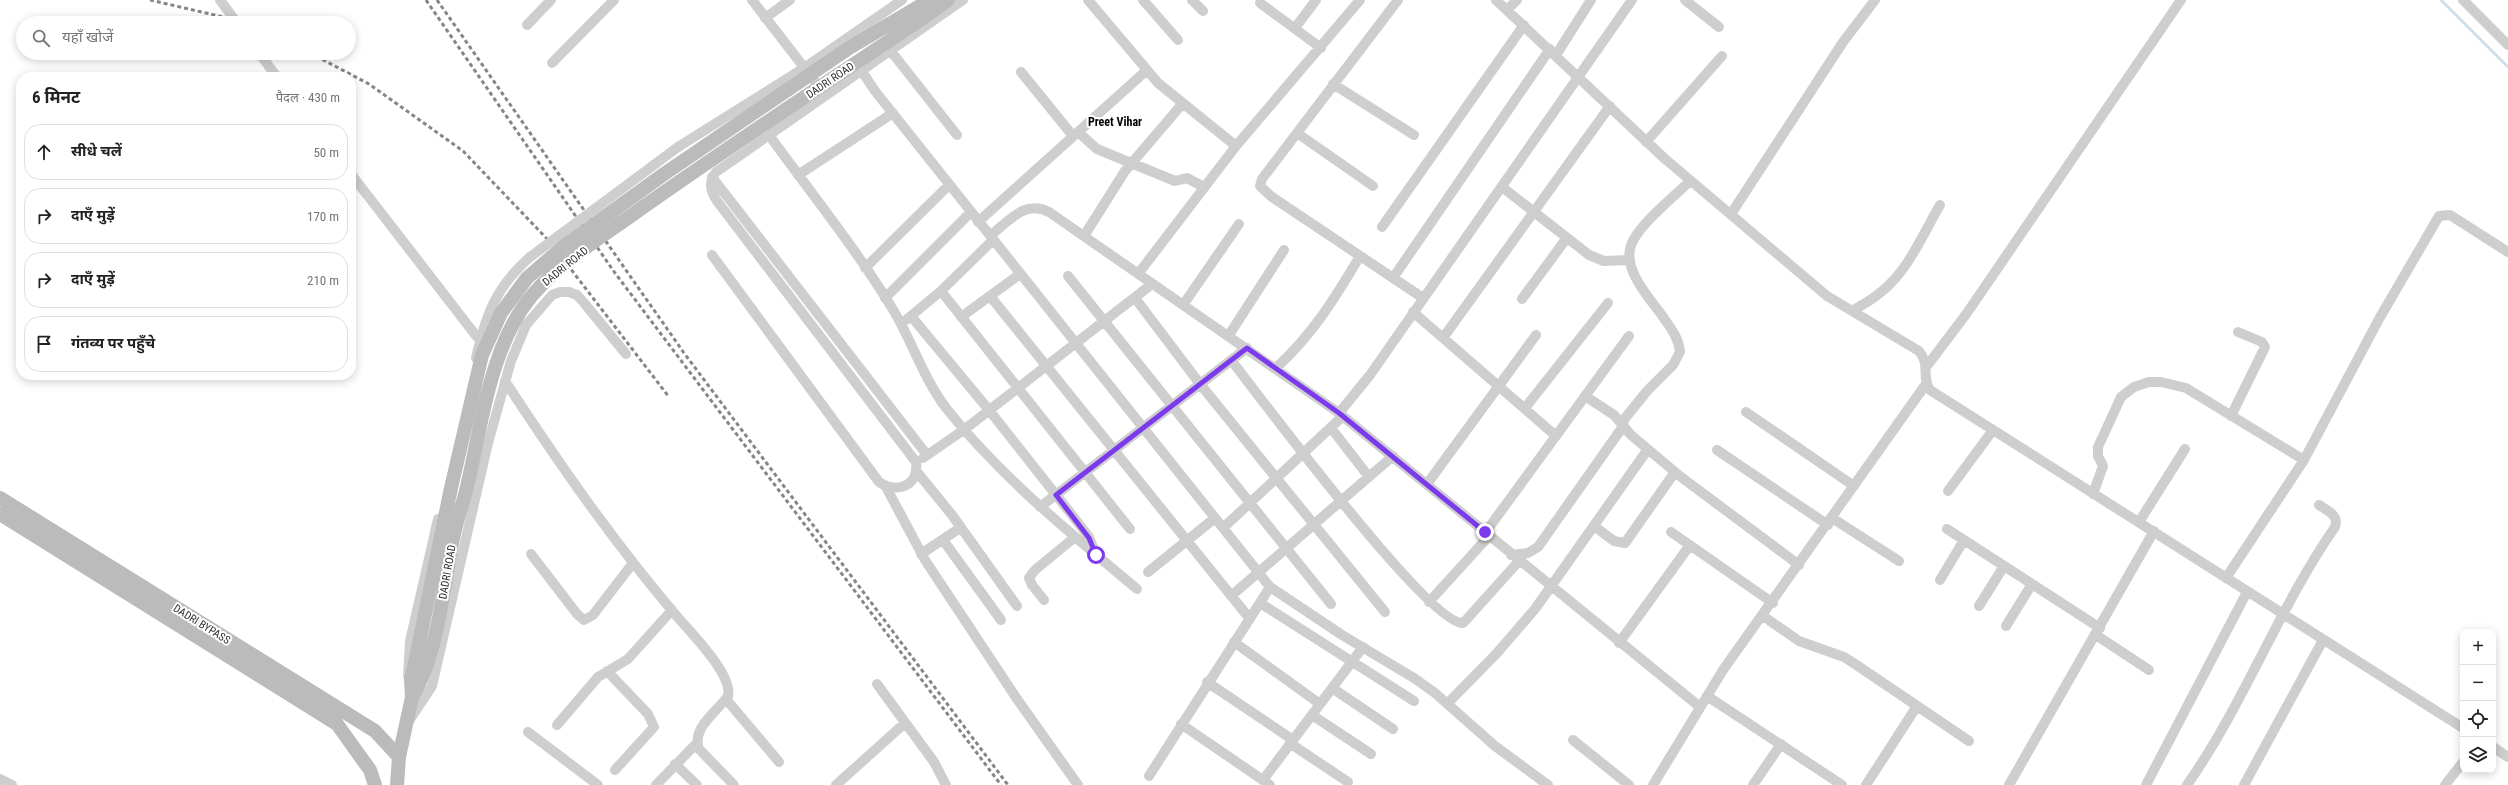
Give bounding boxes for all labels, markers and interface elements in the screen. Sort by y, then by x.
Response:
search box [16,16,356,60]
icon: search [30,27,52,49]
text: यहाँ खोजें [62,28,113,46]
street label: DADRI ROAD [804,60,857,101]
text: 6 मिनट [32,87,80,107]
text: पैदल · 430 m [276,90,340,105]
district label: Preet Vihar [1088,115,1142,129]
icon: ahead [33,141,55,163]
text: सीधे चलें [71,142,122,160]
text: 50 m [313,145,339,160]
icon: right [33,205,55,227]
text: दाएँ मुड़ें [71,206,115,224]
text: 170 m [307,209,339,224]
street label: DADRI ROAD [540,244,591,289]
icon: right [33,269,55,291]
text: दाएँ मुड़ें [71,270,115,288]
text: 210 m [307,273,339,288]
icon: arrive [33,333,55,355]
text: गंतव्य पर पहुँचे [71,334,155,352]
route end [1476,523,1494,541]
street label: DADRI ROAD [436,544,459,600]
route start [1087,546,1105,564]
street label: DADRI BYPASS [171,602,233,647]
map controls [2460,629,2496,773]
button: + [2460,629,2496,665]
button: − [2460,665,2496,701]
button: locate [2460,701,2496,737]
button: layers [2460,737,2496,773]

